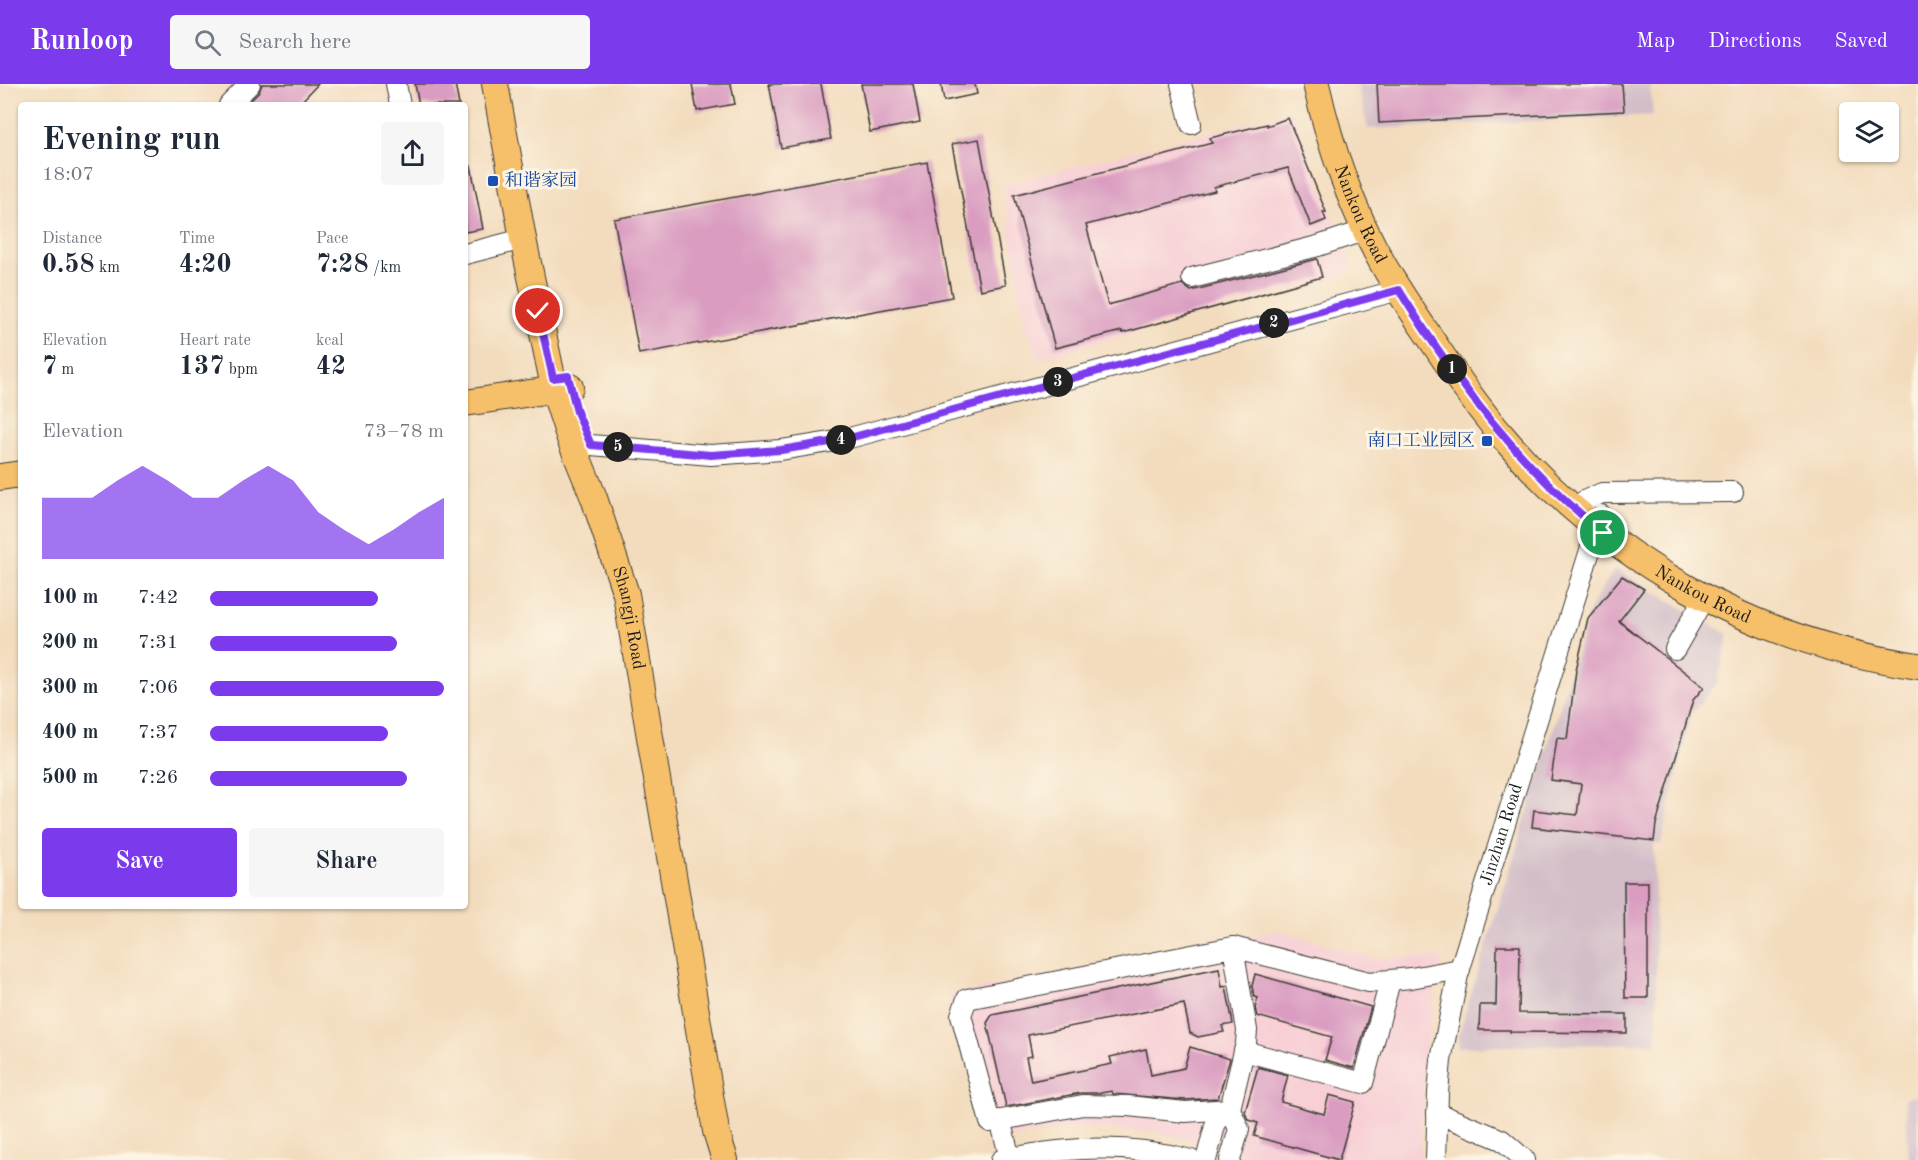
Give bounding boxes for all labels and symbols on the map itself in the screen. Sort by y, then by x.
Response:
street label: Nankou Road [1331,163,1390,267]
place label: 和谐家园 [505,170,577,190]
marker: 和谐家园 [486,174,500,188]
pin [512,285,563,336]
pin: 2 [1259,308,1289,338]
pin: 1 [1437,354,1467,384]
pin: 3 [1043,367,1073,397]
pin: 4 [826,425,856,455]
place label: 南口工业园区 [1367,430,1475,450]
pin: 5 [603,432,633,462]
marker: 南口工业园区 [1480,434,1494,448]
pin [1577,507,1628,558]
street label: Nankou Road [1652,562,1753,627]
street label: Shangji Road [608,564,648,671]
street label: Jinzhan Road [1477,781,1526,888]

